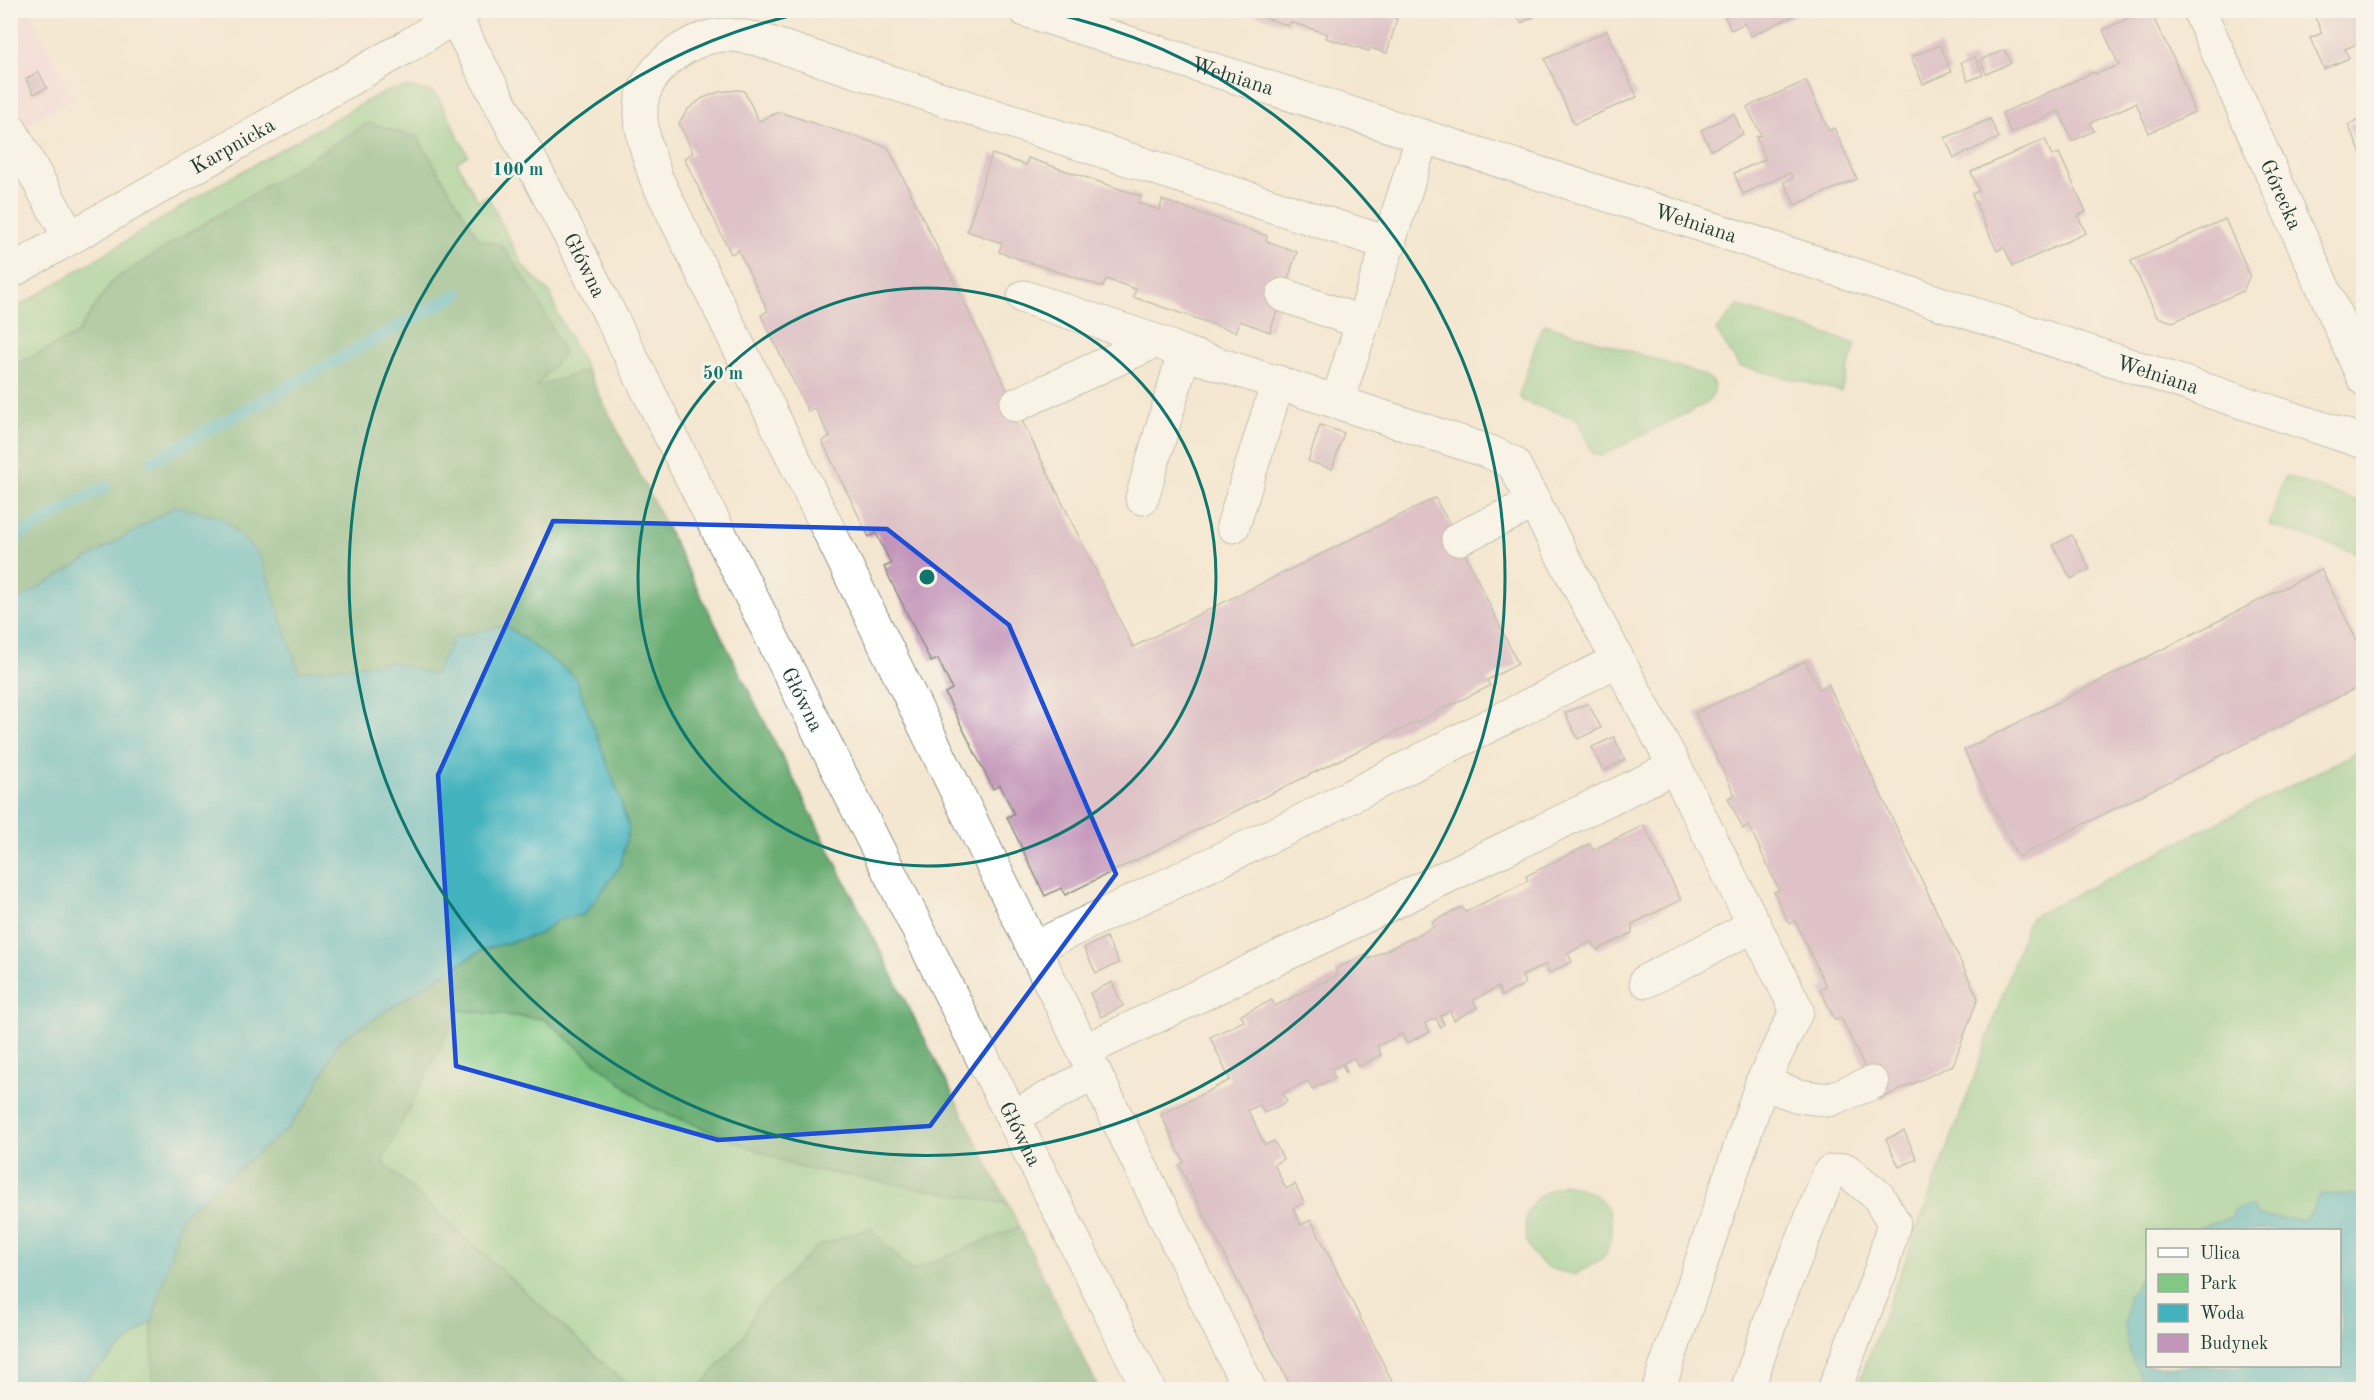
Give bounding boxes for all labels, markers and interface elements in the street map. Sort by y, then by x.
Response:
street label: Wełniana [1189,55,1276,100]
street label: Karpnicka [188,115,279,179]
street label: Górecka [2255,157,2305,233]
text: 100 m [493,161,543,179]
street label: Wełniana [1652,202,1739,248]
street label: Główna [559,230,609,301]
street label: Wełniana [2114,353,2201,399]
text: 50 m [703,365,743,383]
centre of rings [917,567,937,587]
street label: Główna [777,665,826,736]
street label: Główna [994,1099,1044,1170]
legend [2146,1229,2341,1367]
text: Ulica [2200,1245,2241,1263]
text: Park [2200,1275,2237,1293]
text: Woda [2200,1305,2245,1323]
text: Budynek [2200,1335,2268,1353]

